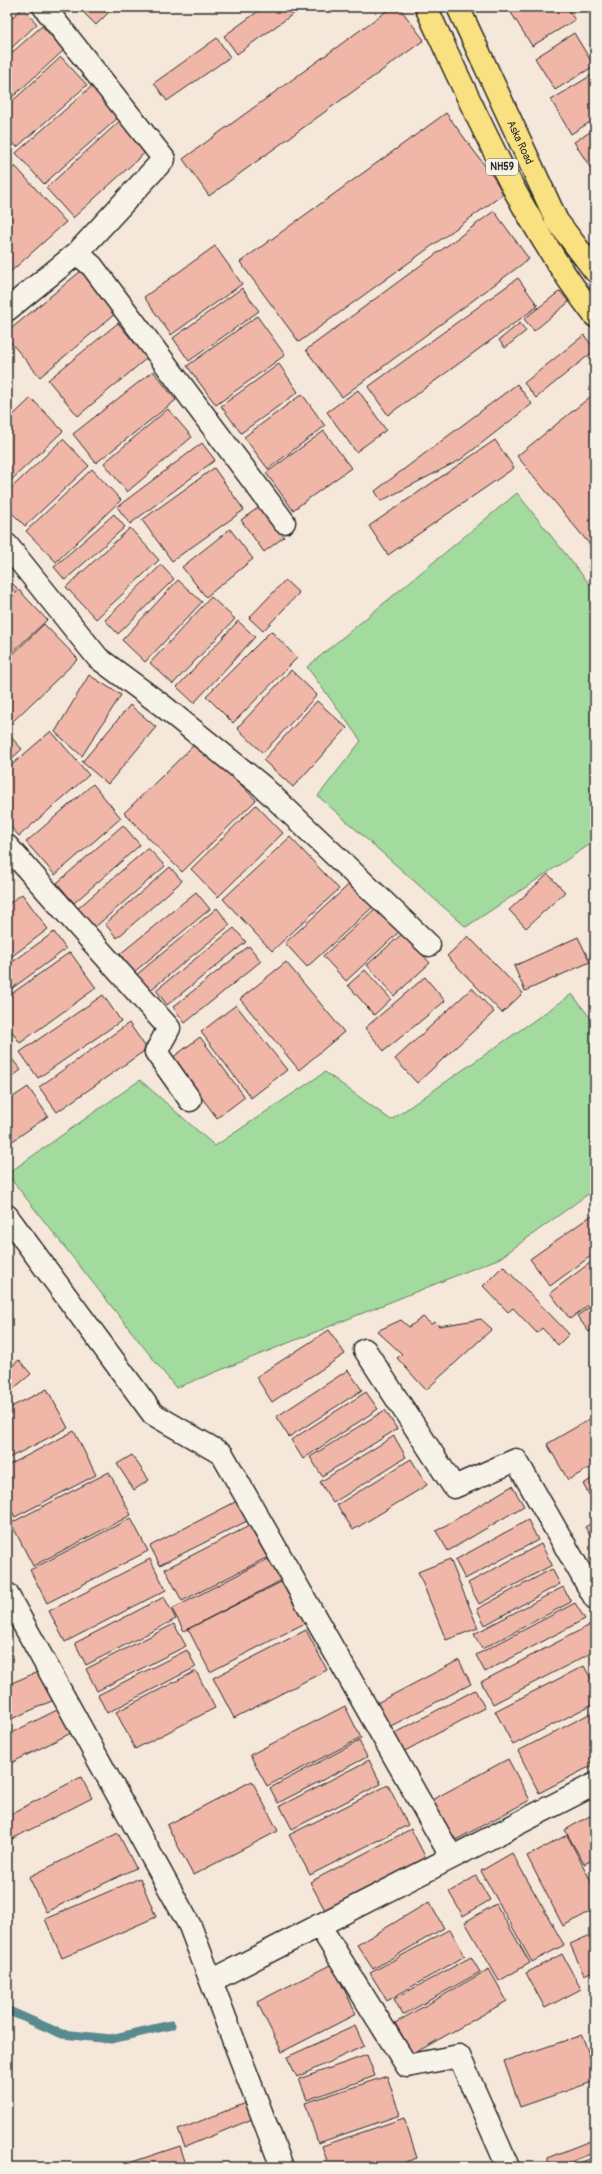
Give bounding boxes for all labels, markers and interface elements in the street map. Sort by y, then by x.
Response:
street label: Aska Road [505,118,536,166]
road number: NH59 [486,159,518,175]

